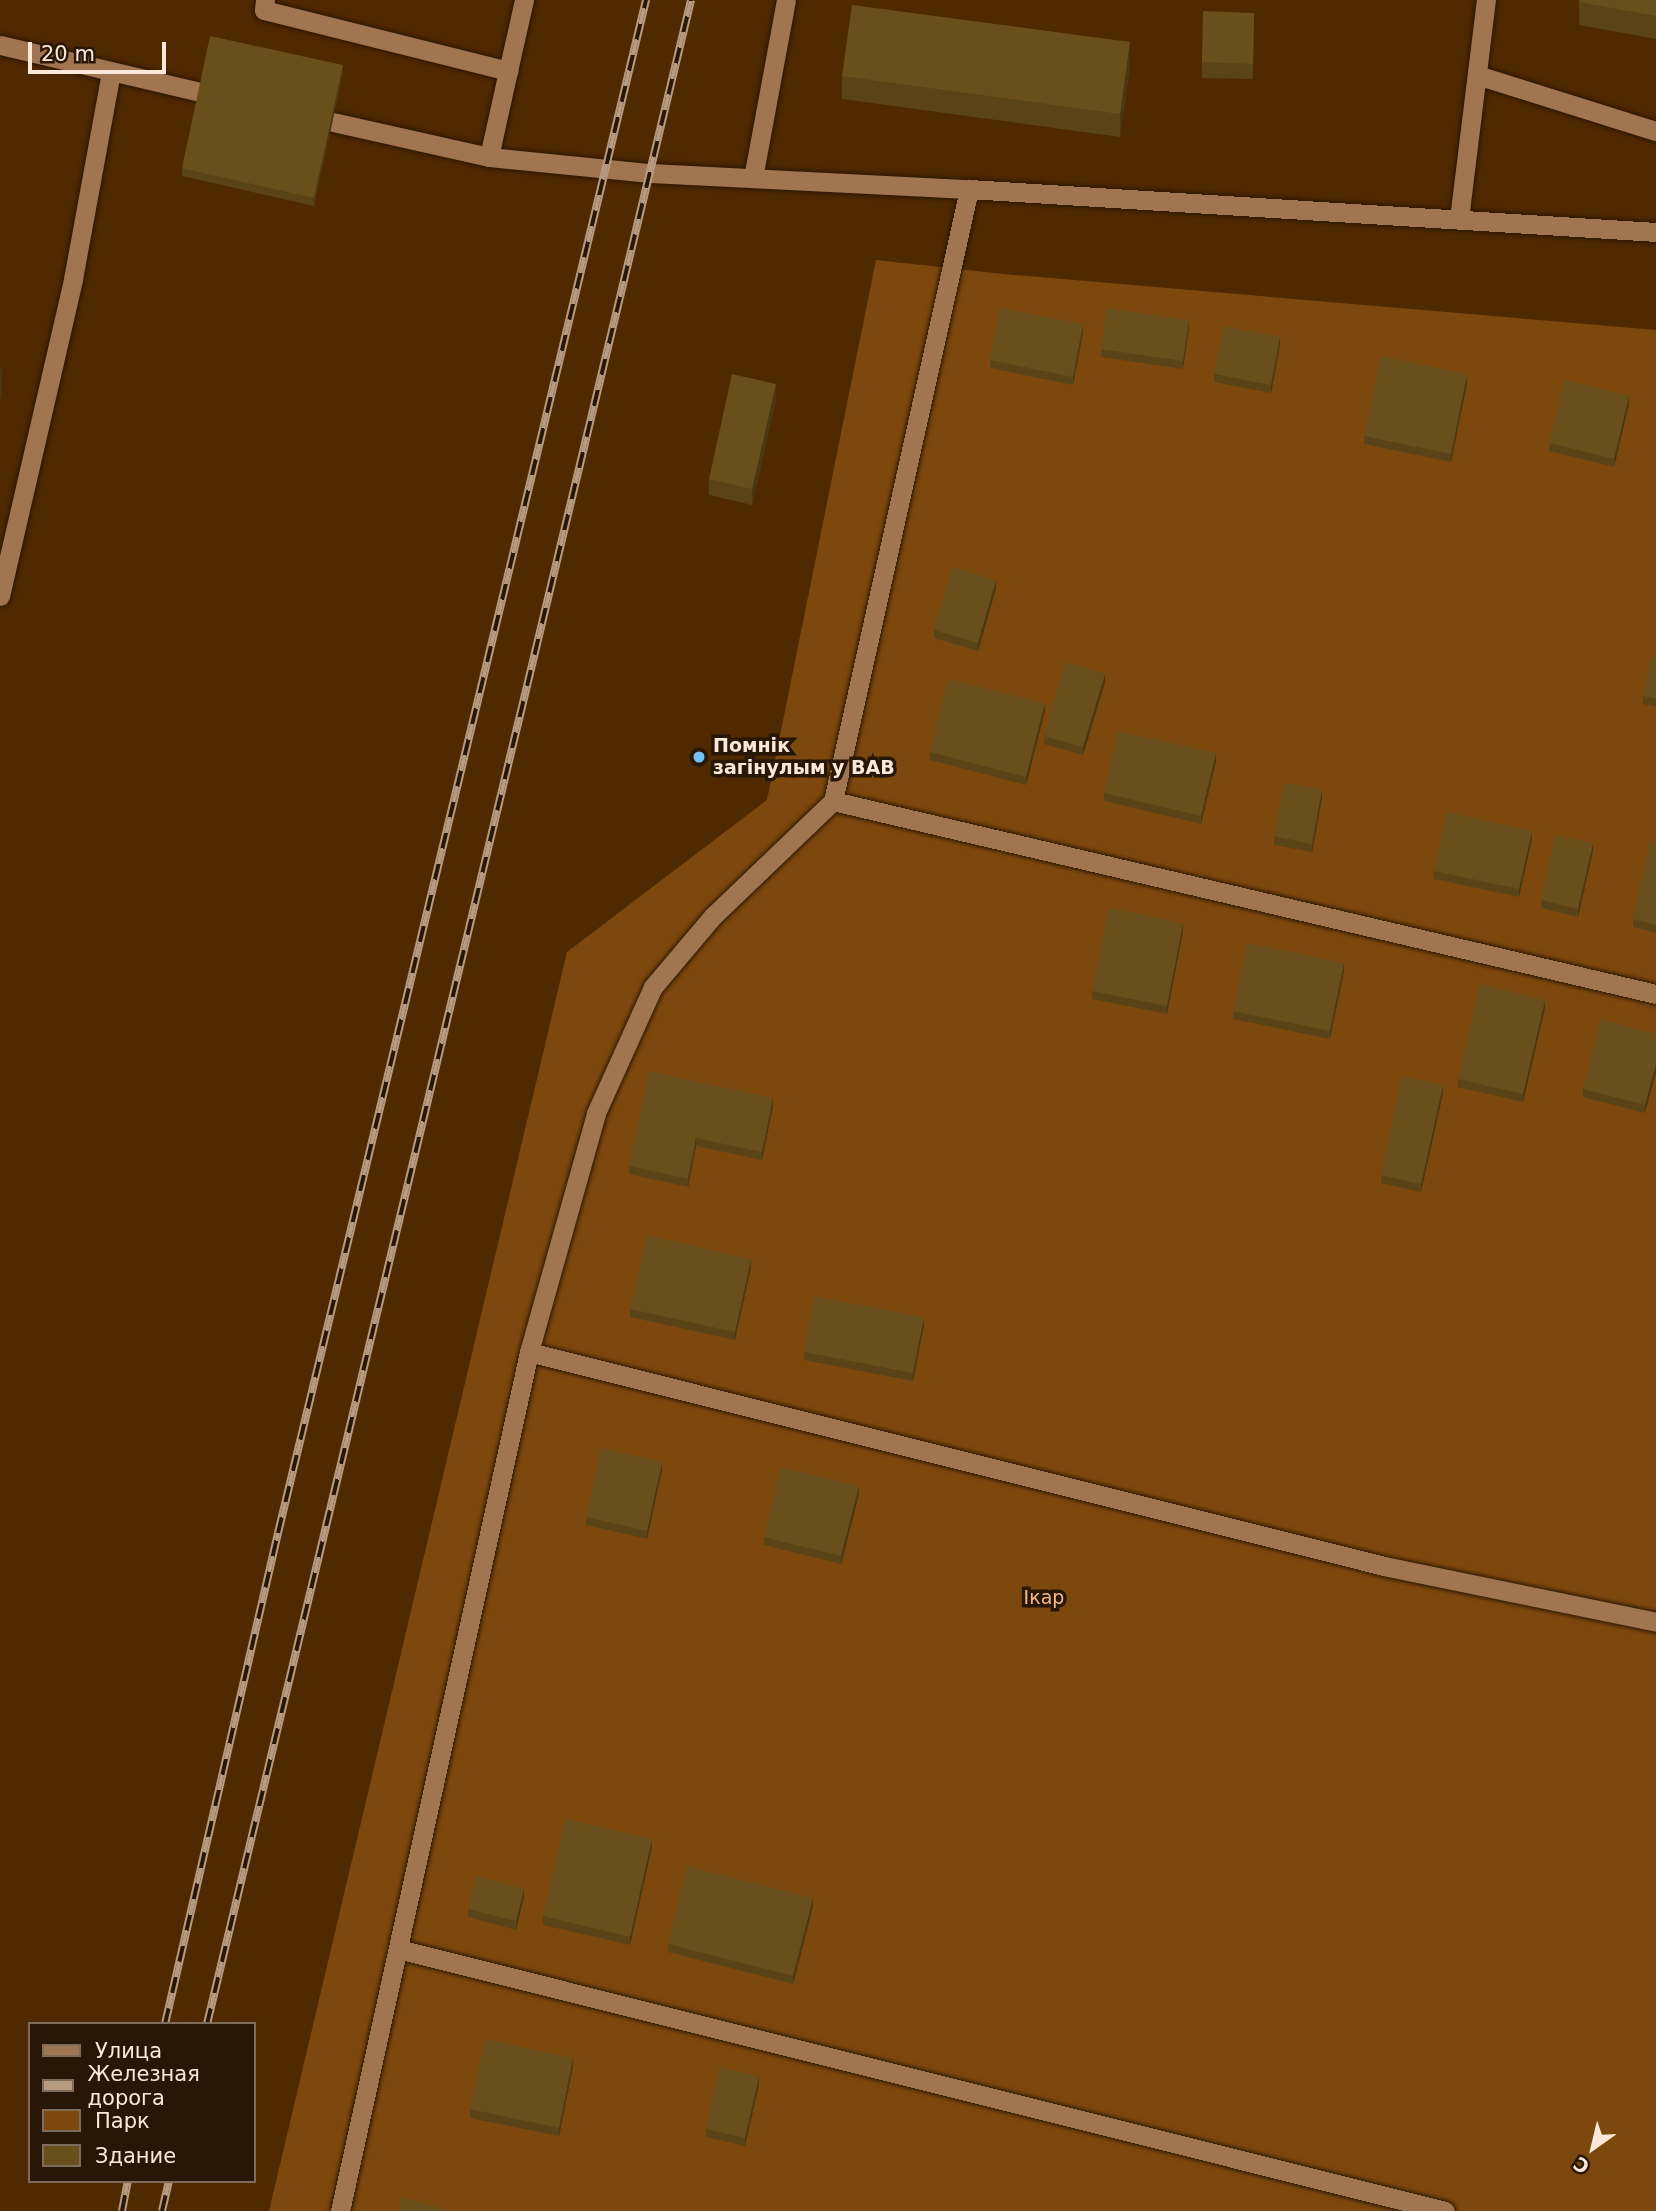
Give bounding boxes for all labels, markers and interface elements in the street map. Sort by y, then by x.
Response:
scale bar [32,28,170,72]
text: 20 m [41,42,95,66]
place label: Помнік загінулым у ВАВ [713,735,895,779]
marker: Помнік загінулым у ВАВ [691,749,707,765]
park label: Ікар [1024,1587,1064,1609]
legend [28,2022,256,2183]
text: Улица [95,2039,162,2063]
text: Железная дорога [88,2062,200,2110]
text: Парк [95,2109,150,2133]
north arrow [1558,2113,1628,2183]
text: Здание [95,2144,176,2168]
text: С [1569,2152,1593,2178]

